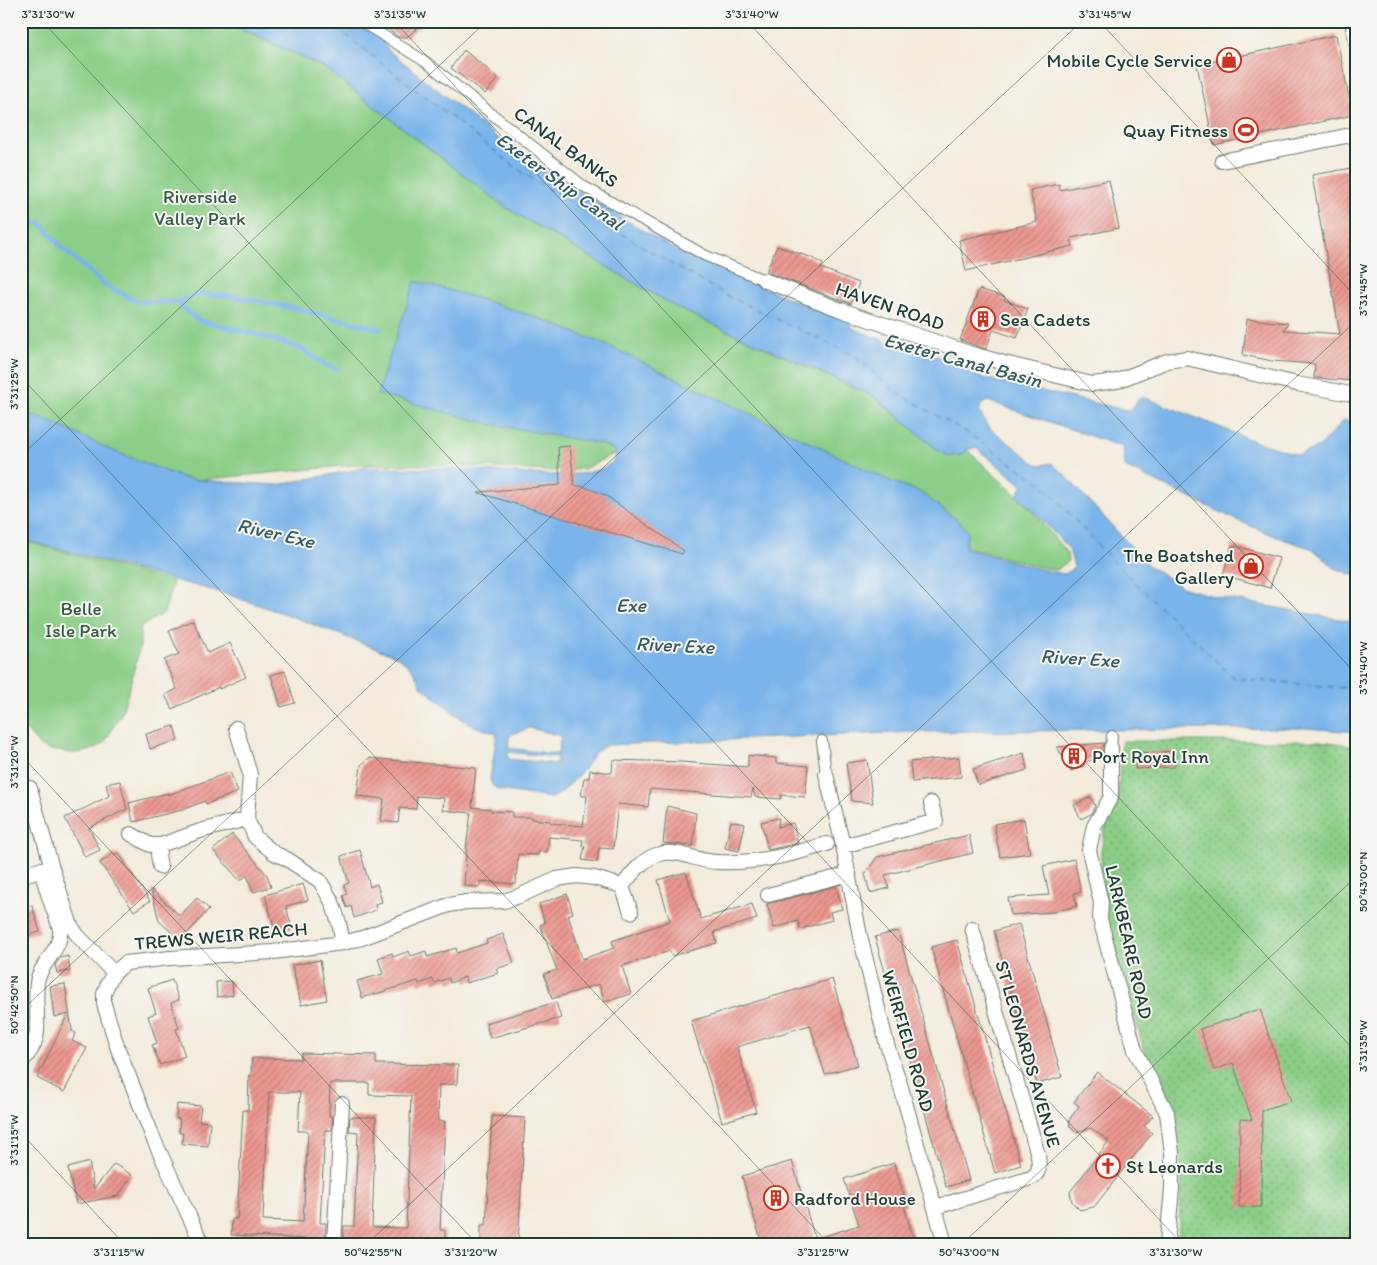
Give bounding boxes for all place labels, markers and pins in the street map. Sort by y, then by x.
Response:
shop icon: Mobile Cycle Service [1216,47,1242,73]
place label: Mobile Cycle Service [1046,49,1212,72]
sports icon: Quay Fitness [1233,117,1259,143]
place label: Quay Fitness [1123,119,1228,142]
building icon: Sea Cadets [970,306,996,332]
place label: Sea Cadets [1000,308,1091,331]
place label: The Boatshed Gallery [1123,544,1234,589]
shop icon: The Boatshed Gallery [1238,553,1264,579]
building icon: Port Royal Inn [1061,743,1087,769]
place label: Port Royal Inn [1092,745,1209,768]
church icon: St Leonards [1095,1153,1121,1179]
place label: St Leonards [1126,1155,1223,1178]
building icon: Radford House [763,1185,789,1211]
place label: Radford House [794,1187,916,1210]

